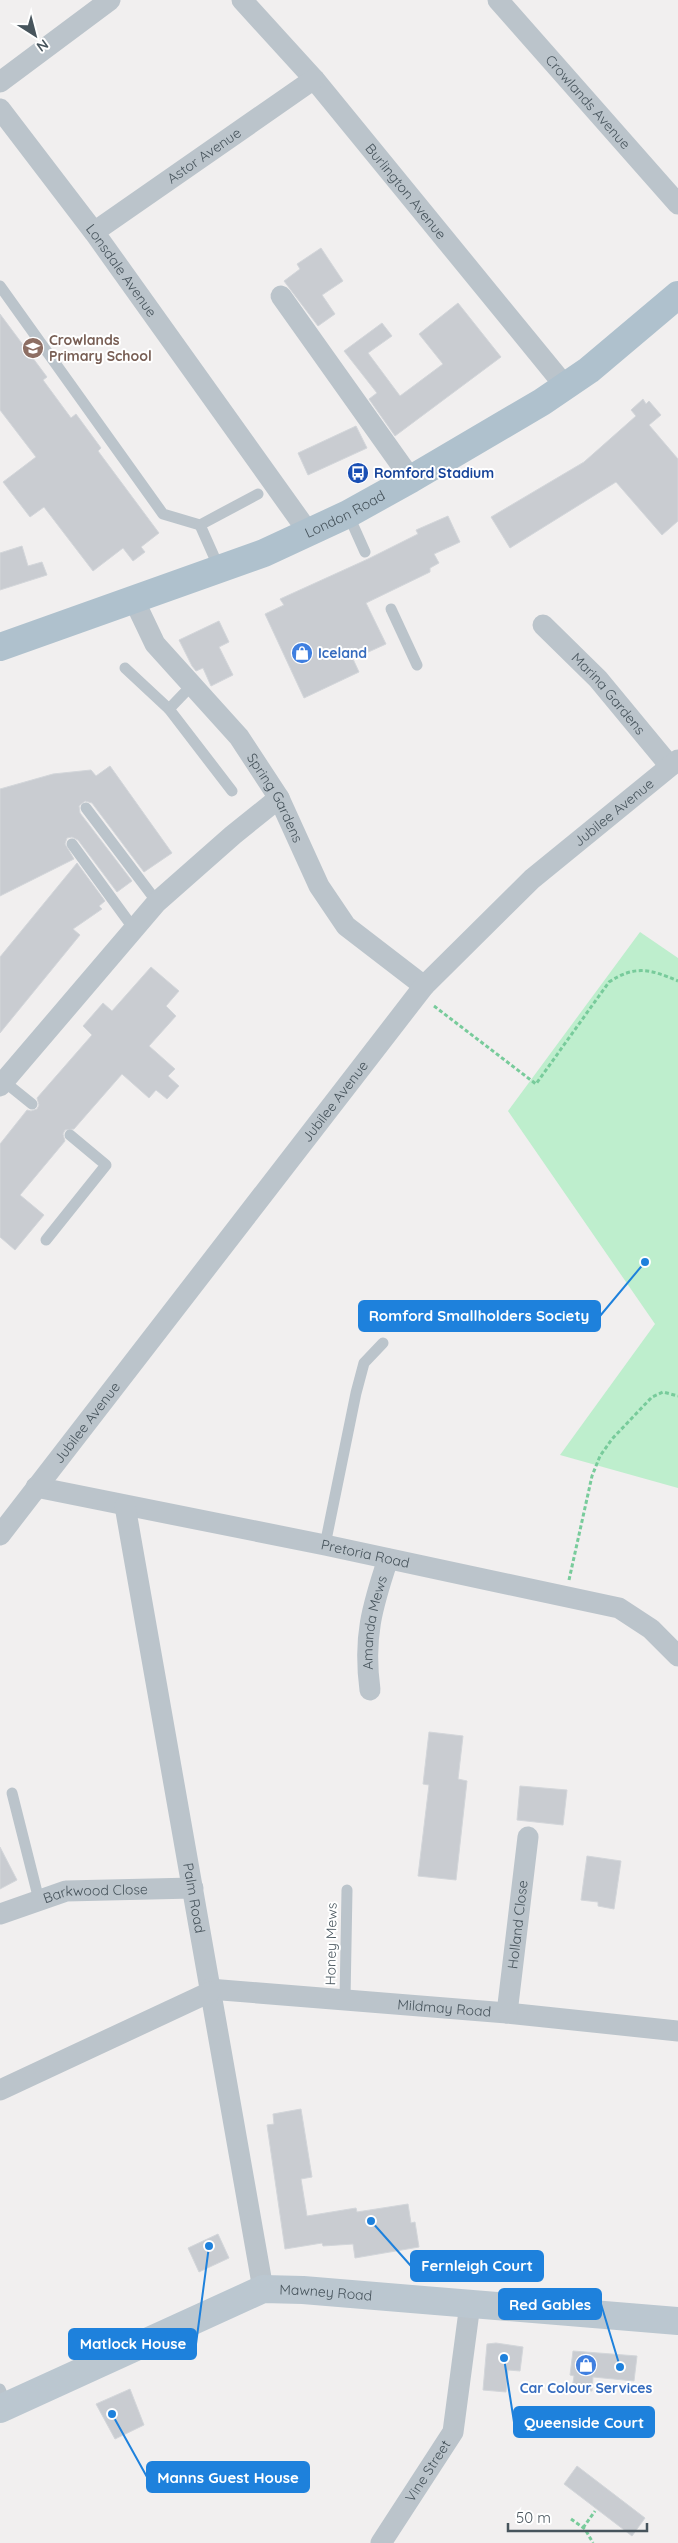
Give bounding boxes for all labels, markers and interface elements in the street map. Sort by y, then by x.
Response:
north arrow [10,10,60,60]
text: N [33,35,52,56]
street label: Crowlands Avenue [542,51,634,153]
street label: Astor Avenue [164,124,244,187]
street label: Burlington Avenue [361,140,450,243]
street label: Lonsdale Avenue [82,220,161,321]
place label: Crowlands Primary School [49,331,152,365]
school or university icon: Crowlands Primary School [21,336,45,360]
bus stop icon: Romford Stadium [346,461,370,485]
place label: Romford Stadium [374,464,494,482]
street label: London Road [302,486,388,542]
shop icon: Iceland [290,641,314,665]
place label: Iceland [318,644,367,662]
street label: Marina Gardens [568,649,649,738]
street label: Spring Gardens [243,750,307,845]
street label: Jubilee Avenue [570,774,657,850]
street label: Jubilee Avenue [298,1057,372,1146]
callout: Romford Smallholders Society [359,1301,600,1331]
text: Romford Smallholders Society [369,1306,589,1325]
street label: Jubilee Avenue [50,1378,124,1467]
street label: Pretoria Road [319,1535,411,1572]
street label: Amanda Mews [359,1573,391,1670]
street label: Palm Road [179,1861,209,1935]
street label: Holland Close [503,1879,532,1970]
street label: Barkwood Close [41,1880,148,1907]
street label: Honey Mews [321,1902,341,1986]
street label: Mildmay Road [397,1995,492,2021]
callout: Fernleigh Court [411,2251,543,2281]
text: Fernleigh Court [421,2256,533,2275]
street label: Mawney Road [279,2280,373,2305]
callout: Red Gables [499,2289,601,2319]
text: Red Gables [509,2295,591,2314]
callout: Matlock House [69,2329,196,2359]
text: Matlock House [80,2334,186,2353]
shop icon: Car Colour Services [574,2353,598,2377]
place label: Car Colour Services [520,2379,653,2397]
callout: Queenside Court [514,2407,654,2437]
text: Queenside Court [524,2413,644,2432]
street label: Vine Street [401,2436,455,2505]
callout: Manns Guest House [147,2462,309,2492]
text: Manns Guest House [157,2468,299,2487]
scale bar [508,2500,647,2532]
text: 50 m [516,2508,551,2527]

